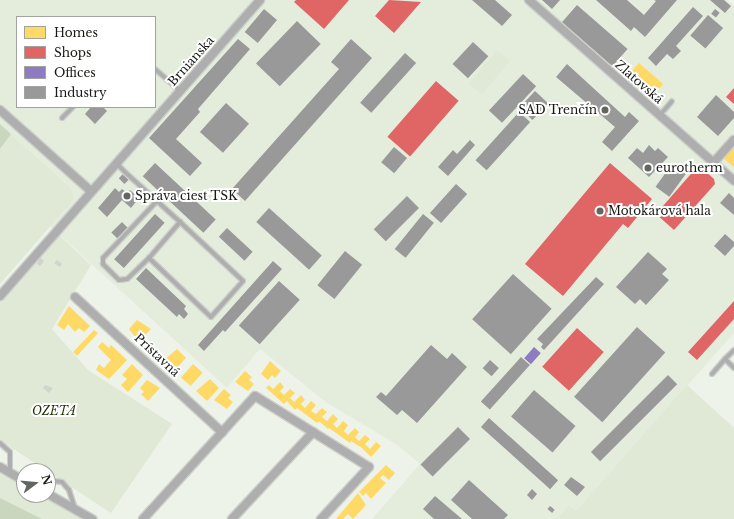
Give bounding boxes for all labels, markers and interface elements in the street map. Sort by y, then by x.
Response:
legend [16,16,156,108]
text: Homes [54,25,98,40]
street label: Brnianska [165,33,217,89]
text: Shops [54,45,91,60]
street label: Zlatovská [612,57,666,107]
text: Offices [54,65,96,80]
text: Industry [54,85,107,100]
place label: SAD Trenčín [518,103,597,117]
marker: SAD Trenčín [600,105,610,115]
place label: eurotherm [656,161,723,175]
marker: eurotherm [643,163,653,173]
place label: Správa ciest TSK [135,189,238,203]
marker: Správa ciest TSK [122,191,132,201]
place label: Motokárová hala [608,204,711,218]
marker: Motokárová hala [595,206,605,216]
street label: Prístavná [131,330,183,380]
park label: OZETA [32,404,76,418]
north arrow [16,463,56,503]
text: N [38,473,55,487]

